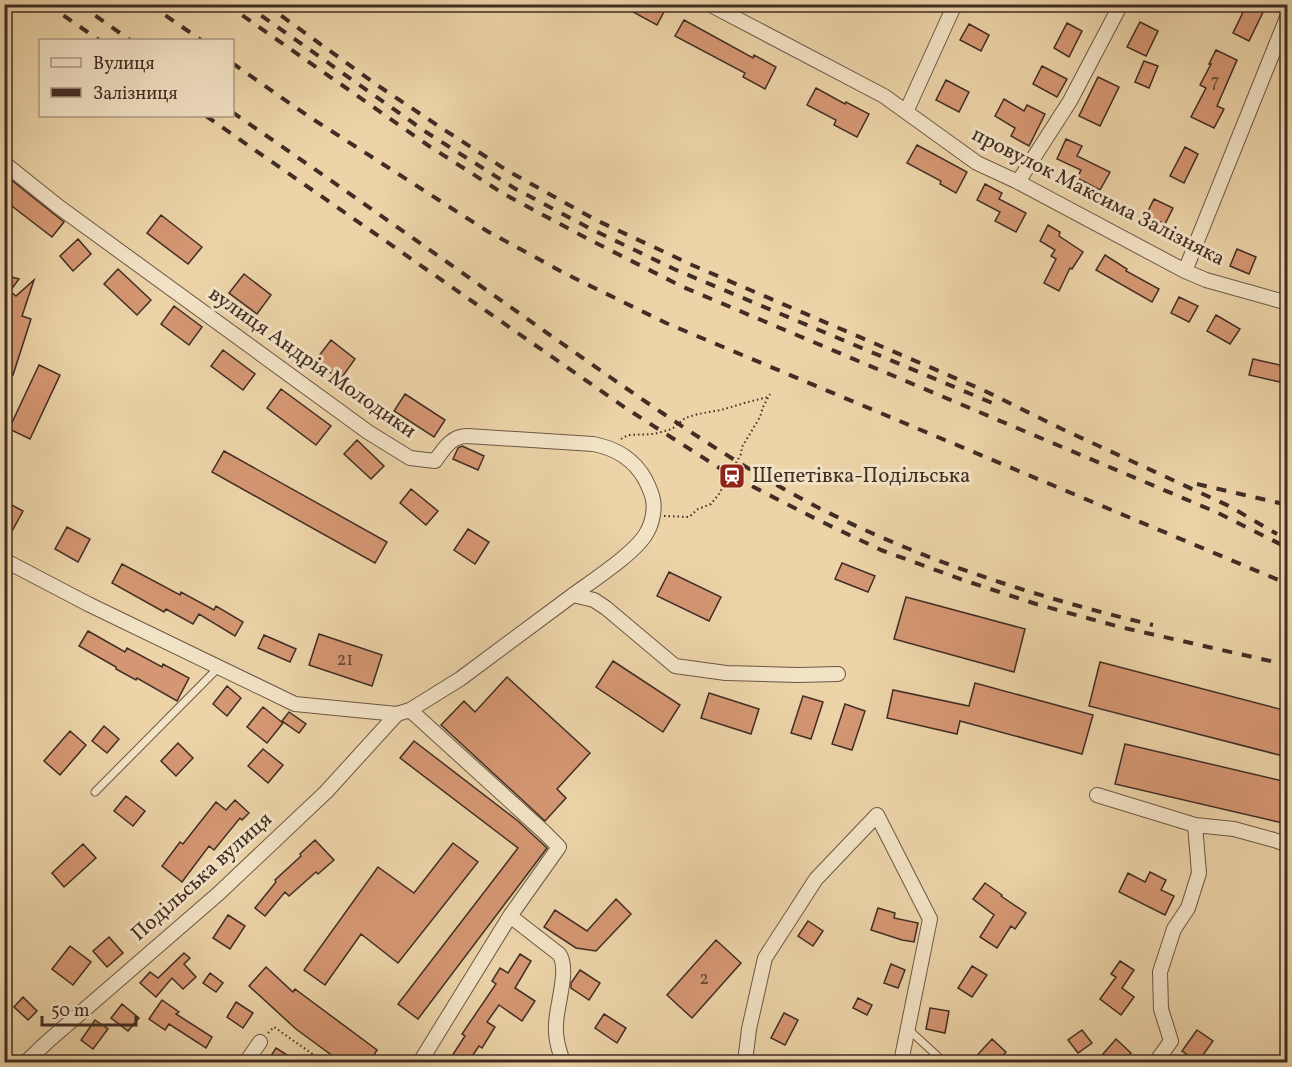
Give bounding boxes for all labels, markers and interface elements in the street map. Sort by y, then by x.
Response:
legend [39,39,234,117]
text: Вулиця [93,52,155,77]
house number: 7 [1211,70,1219,95]
text: Залізниця [93,82,178,107]
street label: провулок Максима Залізняка [966,120,1230,274]
street label: вулиця Андрія Молодики [202,280,422,446]
station icon: Шепетівка-Подільська [717,461,747,491]
place label: Шепетівка-Подільська [752,462,970,491]
house number: 21 [337,648,353,673]
street label: Подільська вулиця [125,806,279,948]
house number: 2 [699,967,709,992]
scale bar [42,989,136,1027]
text: 50 m [51,999,90,1024]

